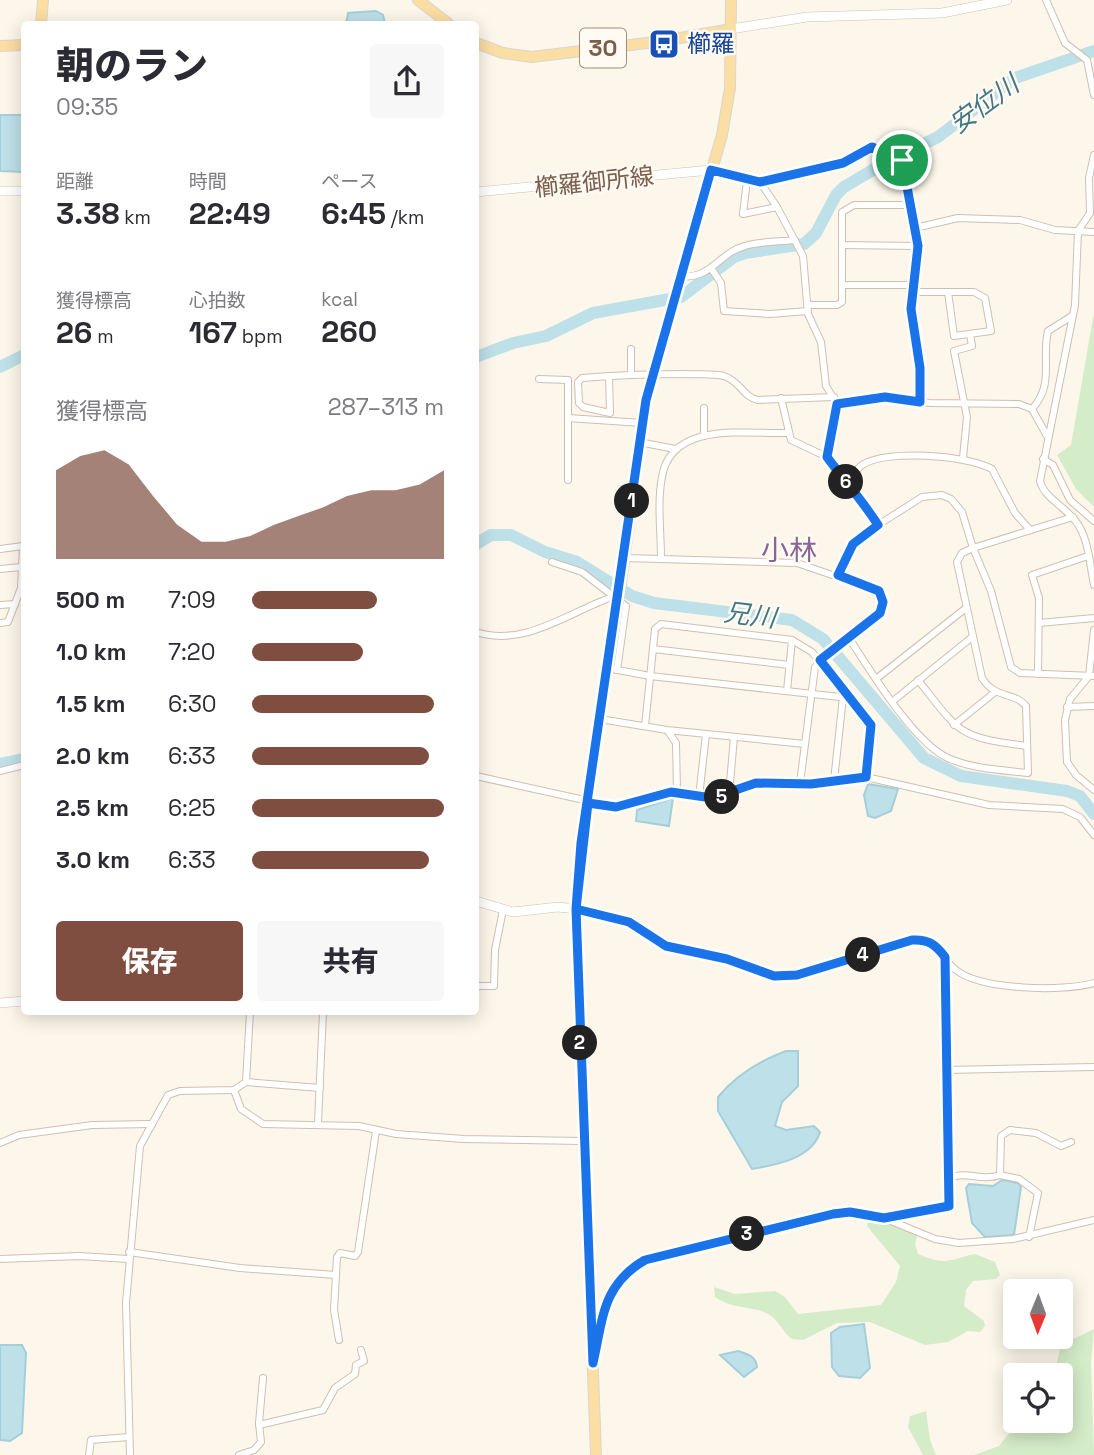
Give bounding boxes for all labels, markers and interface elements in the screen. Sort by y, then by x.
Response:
bus stop icon: 櫛羅 [647,27,681,61]
road number: 30 [580,28,626,68]
place label: 櫛羅 [687,28,735,59]
text: 朝のラン [56,42,208,90]
button: share [370,44,444,118]
water label: 安位川 [942,66,1028,141]
text: 09:35 [56,92,118,122]
pin [872,130,932,190]
icon: arrive [883,141,921,179]
street label: 櫛羅御所線 [533,160,655,203]
text: 距離 [56,169,94,194]
text: 時間 [189,169,227,194]
text: ペース [321,169,377,194]
text: 3.38 [56,194,119,233]
text: 22:49 [189,194,271,233]
text: 6:45 [321,194,386,233]
text: km [119,205,151,230]
text: /km [386,205,424,230]
text: kcal [321,287,358,312]
text: 獲得標高 [56,288,132,313]
text: 心拍数 [189,288,246,313]
text: 260 [321,312,377,351]
text: 26 [56,313,92,352]
text: 167 [189,313,237,352]
text: m [92,324,114,349]
text: bpm [237,324,283,349]
text: 287–313 m [328,392,444,422]
text: 獲得標高 [56,396,148,426]
pin: 6 [828,464,864,500]
text: 6 [840,469,851,494]
pin: 1 [614,484,650,518]
text: 1 [627,488,636,513]
district label: 小林 [761,532,817,568]
text: 500 m [56,585,125,615]
text: 7:09 [168,585,216,615]
water label: 兄川 [722,595,781,635]
text: 1.0 km [56,637,126,667]
text: 7:20 [168,637,215,667]
text: 1.5 km [56,689,126,719]
text: 6:30 [168,689,217,719]
text: 2.0 km [56,741,130,771]
text: 6:33 [168,741,216,771]
pin: 5 [704,780,740,814]
text: 5 [716,784,727,809]
text: 2.5 km [56,793,129,823]
text: 6:25 [168,793,216,823]
text: 3.0 km [56,845,130,875]
text: 6:33 [168,845,216,875]
button: 保存 [56,921,243,1001]
button: 共有 [257,921,444,1001]
pin: 4 [846,937,880,972]
text: 4 [856,942,869,967]
pin: 2 [562,1026,598,1060]
text: 2 [574,1030,585,1055]
pin: 3 [730,1216,764,1252]
text: 3 [741,1221,752,1246]
north arrow [1003,1279,1073,1349]
map controls [1003,1279,1073,1433]
button: locate [1003,1363,1073,1433]

